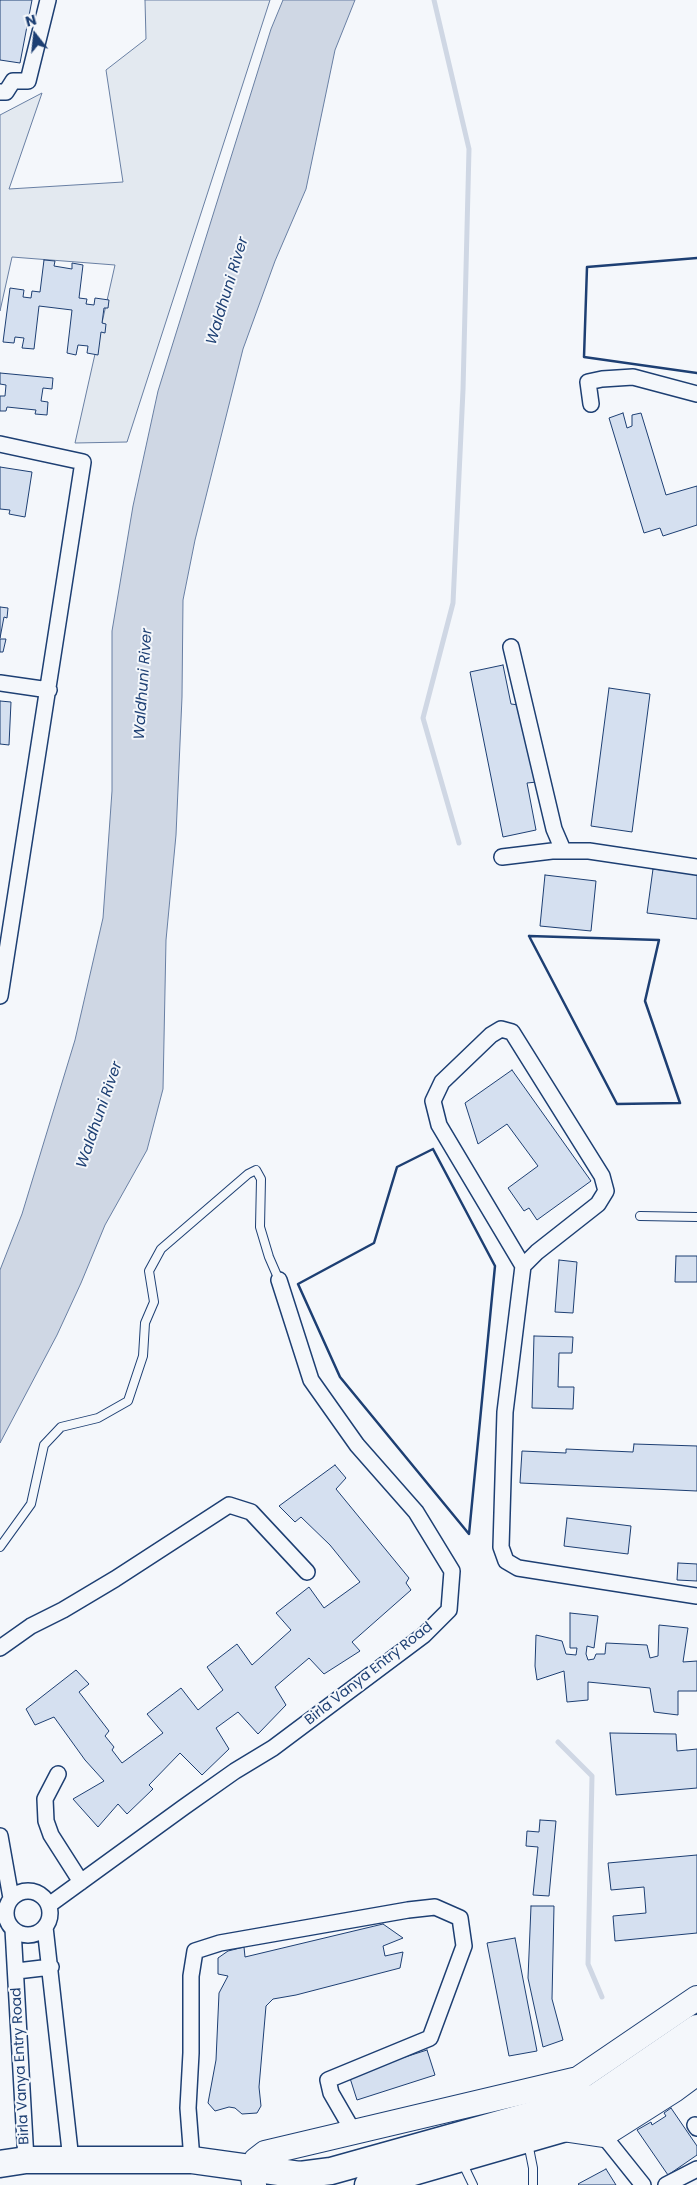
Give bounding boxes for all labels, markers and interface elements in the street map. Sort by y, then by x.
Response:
north arrow [10,10,60,60]
text: N [23,10,39,32]
water label: Waldhuni River [203,235,253,347]
water label: Waldhuni River [131,628,157,740]
water label: Waldhuni River [73,1059,127,1171]
street label: Birla Vanya Entry Road [302,1619,436,1729]
street label: Birla Vanya Entry Road [8,1987,34,2145]

